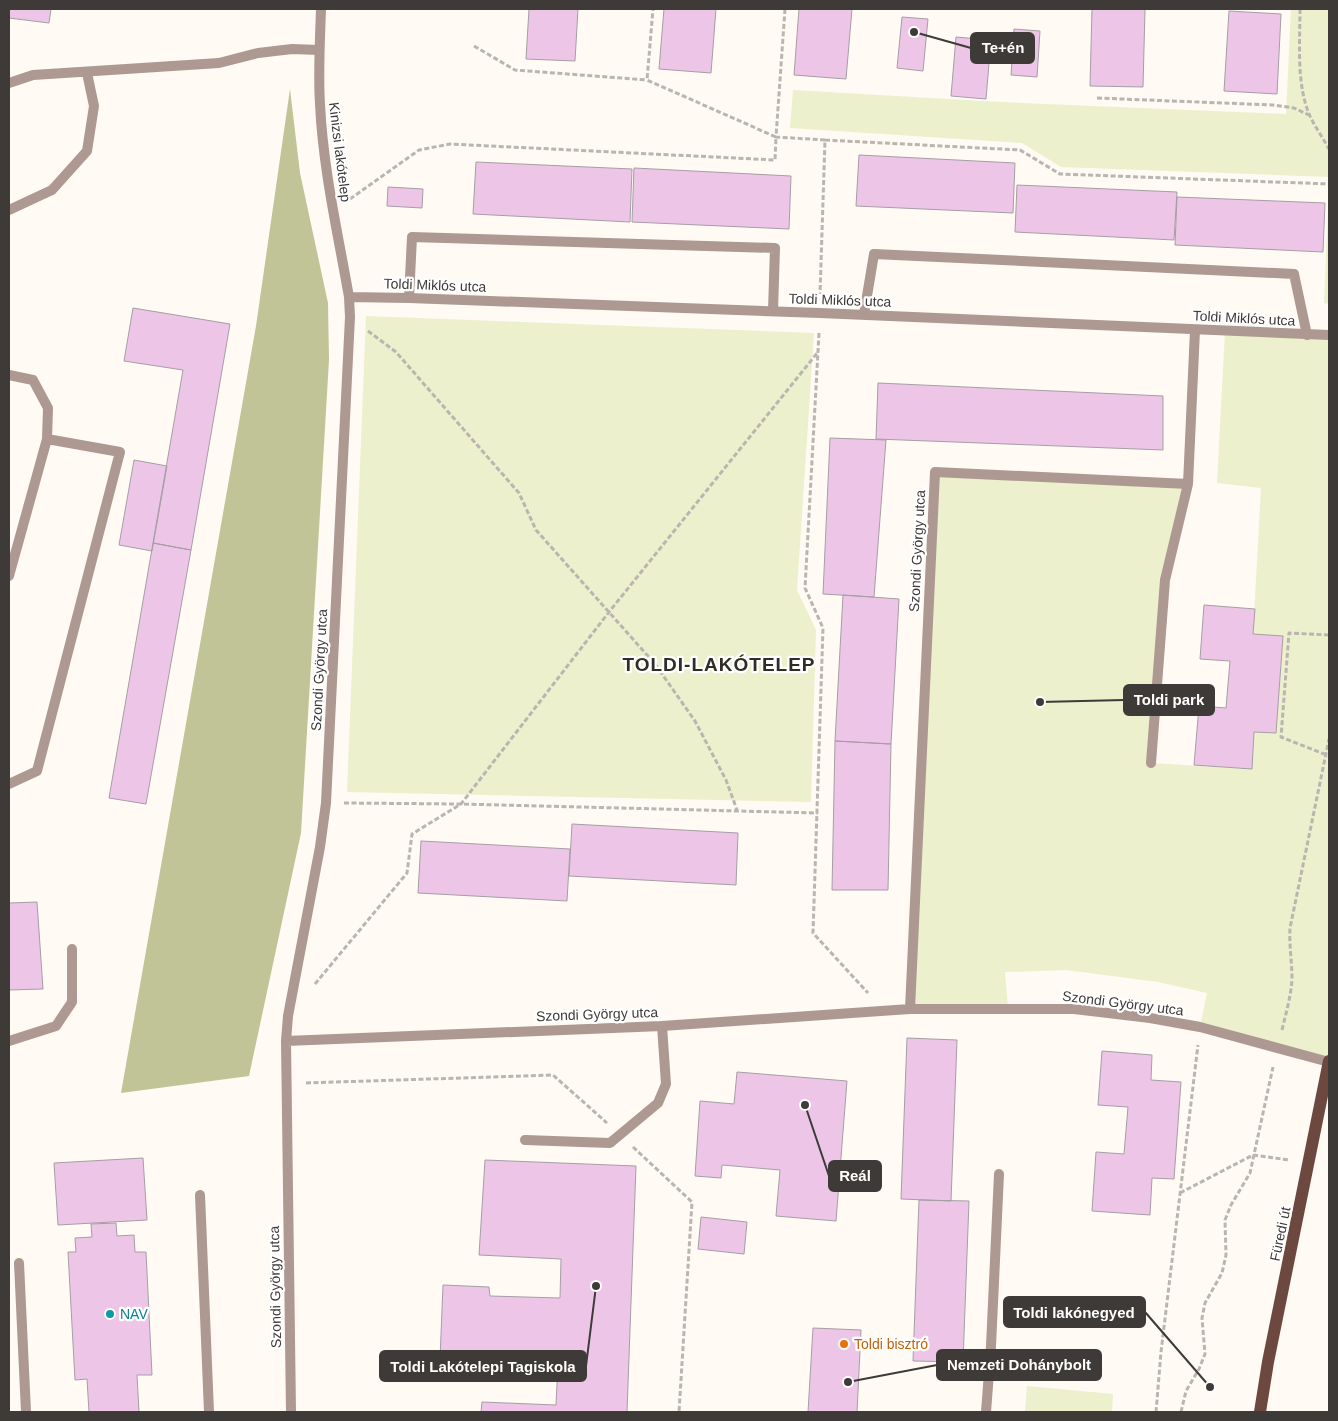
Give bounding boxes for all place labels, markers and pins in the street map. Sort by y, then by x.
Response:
callout: Te+én [971,33,1034,63]
callout: Toldi park [1124,685,1214,715]
callout: Reál [829,1161,881,1191]
callout: Toldi lakónegyed [1004,1297,1145,1327]
place label: NAV [120,1306,148,1322]
marker: NAV [104,1308,116,1320]
place label: Toldi bisztró [854,1336,928,1352]
marker: Toldi bisztró [838,1338,850,1350]
callout: Nemzeti Dohánybolt [937,1350,1101,1380]
callout: Toldi Lakótelepi Tagiskola [380,1351,586,1381]

